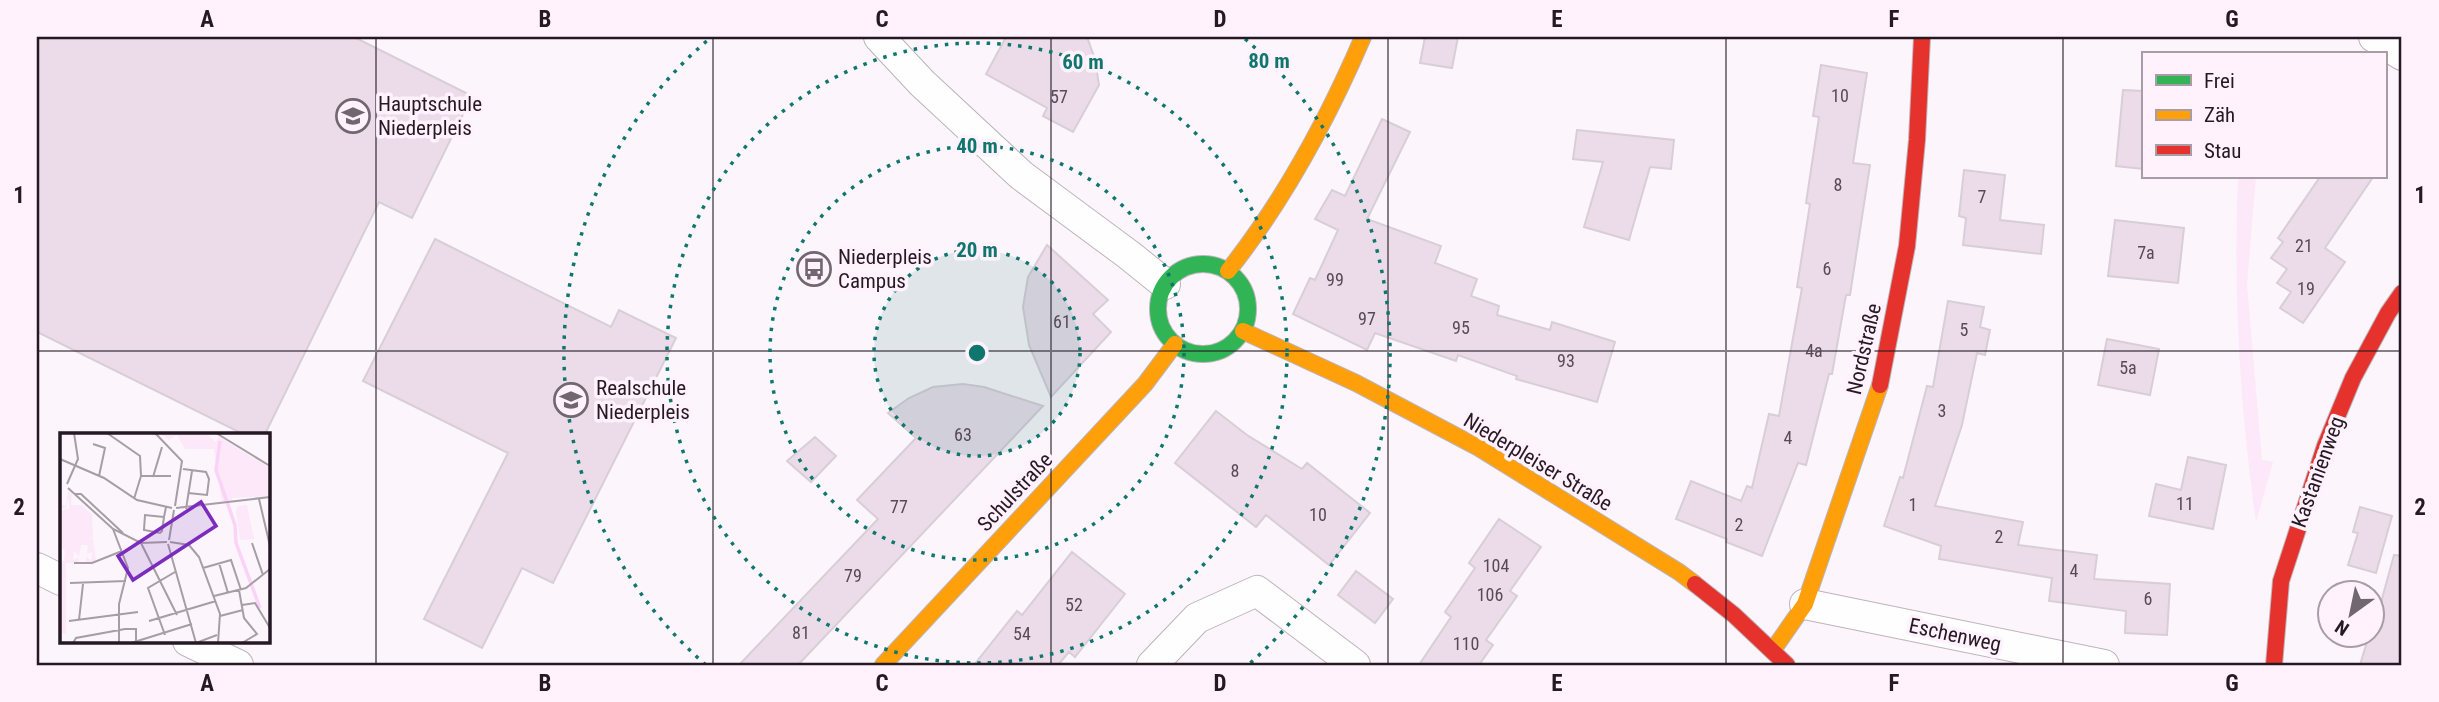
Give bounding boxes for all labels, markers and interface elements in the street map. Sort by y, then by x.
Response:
text: A [200,6,214,33]
text: B [539,6,551,33]
text: C [875,6,889,33]
text: D [1214,6,1227,33]
text: E [1551,6,1563,33]
text: F [1889,6,1900,33]
text: G [2225,6,2239,33]
text: 80 m [1248,49,1290,73]
text: 60 m [1062,50,1104,74]
legend [2142,52,2386,178]
text: Frei [2204,69,2235,93]
house number: 10 [1831,85,1849,106]
house number: 57 [1050,86,1068,107]
place label: Hauptschule Niederpleis [378,92,482,140]
school or university icon: Hauptschule Niederpleis [334,97,372,135]
text: Zäh [2204,103,2235,127]
text: 40 m [956,134,998,158]
text: Stau [2204,139,2241,163]
house number: 8 [1834,174,1842,195]
text: 1 [13,182,25,209]
text: 1 [2414,182,2426,209]
house number: 7 [1978,186,1987,207]
house number: 21 [2295,235,2313,256]
text: 20 m [956,238,998,262]
house number: 7a [2137,242,2155,263]
place label: Niederpleis Campus [838,245,932,293]
bus stop icon: Niederpleis Campus [795,250,833,288]
house number: 6 [1823,258,1831,279]
house number: 99 [1326,269,1344,290]
house number: 19 [2297,278,2315,299]
street label: Nordstraße [1842,301,1886,397]
house number: 97 [1358,308,1376,329]
house number: 61 [1053,311,1071,332]
house number: 95 [1452,317,1470,338]
house number: 5 [1960,319,1969,340]
house number: 4a [1805,340,1823,361]
centre of rings [965,341,989,365]
house number: 93 [1557,350,1575,371]
house number: 5a [2119,357,2137,378]
place label: Realschule Niederpleis [596,376,690,424]
school or university icon: Realschule Niederpleis [552,381,590,419]
house number: 3 [1938,400,1946,421]
street label: Niederpleiser Straße [1459,408,1617,516]
street label: Kastanienweg [2287,413,2349,531]
house number: 63 [954,424,972,445]
house number: 4 [1784,427,1793,448]
inset map [60,433,270,642]
street label: Schulstraße [973,448,1057,536]
house number: 8 [1231,460,1239,481]
house number: 11 [2176,493,2194,514]
text: 2 [13,494,25,521]
house number: 1 [1909,494,1917,515]
text: 2 [2414,494,2426,521]
house number: 77 [890,496,908,517]
house number: 10 [1309,504,1327,525]
house number: 2 [1735,514,1744,535]
house number: 2 [1995,526,2004,547]
house number: 104 [1483,555,1509,576]
house number: 4 [2070,560,2079,581]
house number: 79 [844,565,862,586]
north arrow [2316,580,2386,650]
house number: 106 [1477,584,1503,605]
house number: 6 [2144,588,2152,609]
house number: 52 [1065,594,1083,615]
street label: Eschenweg [1907,614,2003,656]
text: N [2331,615,2353,641]
house number: 81 [792,622,810,643]
house number: 54 [1013,623,1031,644]
house number: 110 [1453,633,1479,654]
text: A [200,670,214,697]
text: B [539,670,551,697]
text: C [875,670,889,697]
text: D [1214,670,1227,697]
text: E [1551,670,1563,697]
text: F [1889,670,1900,697]
text: G [2225,670,2239,697]

